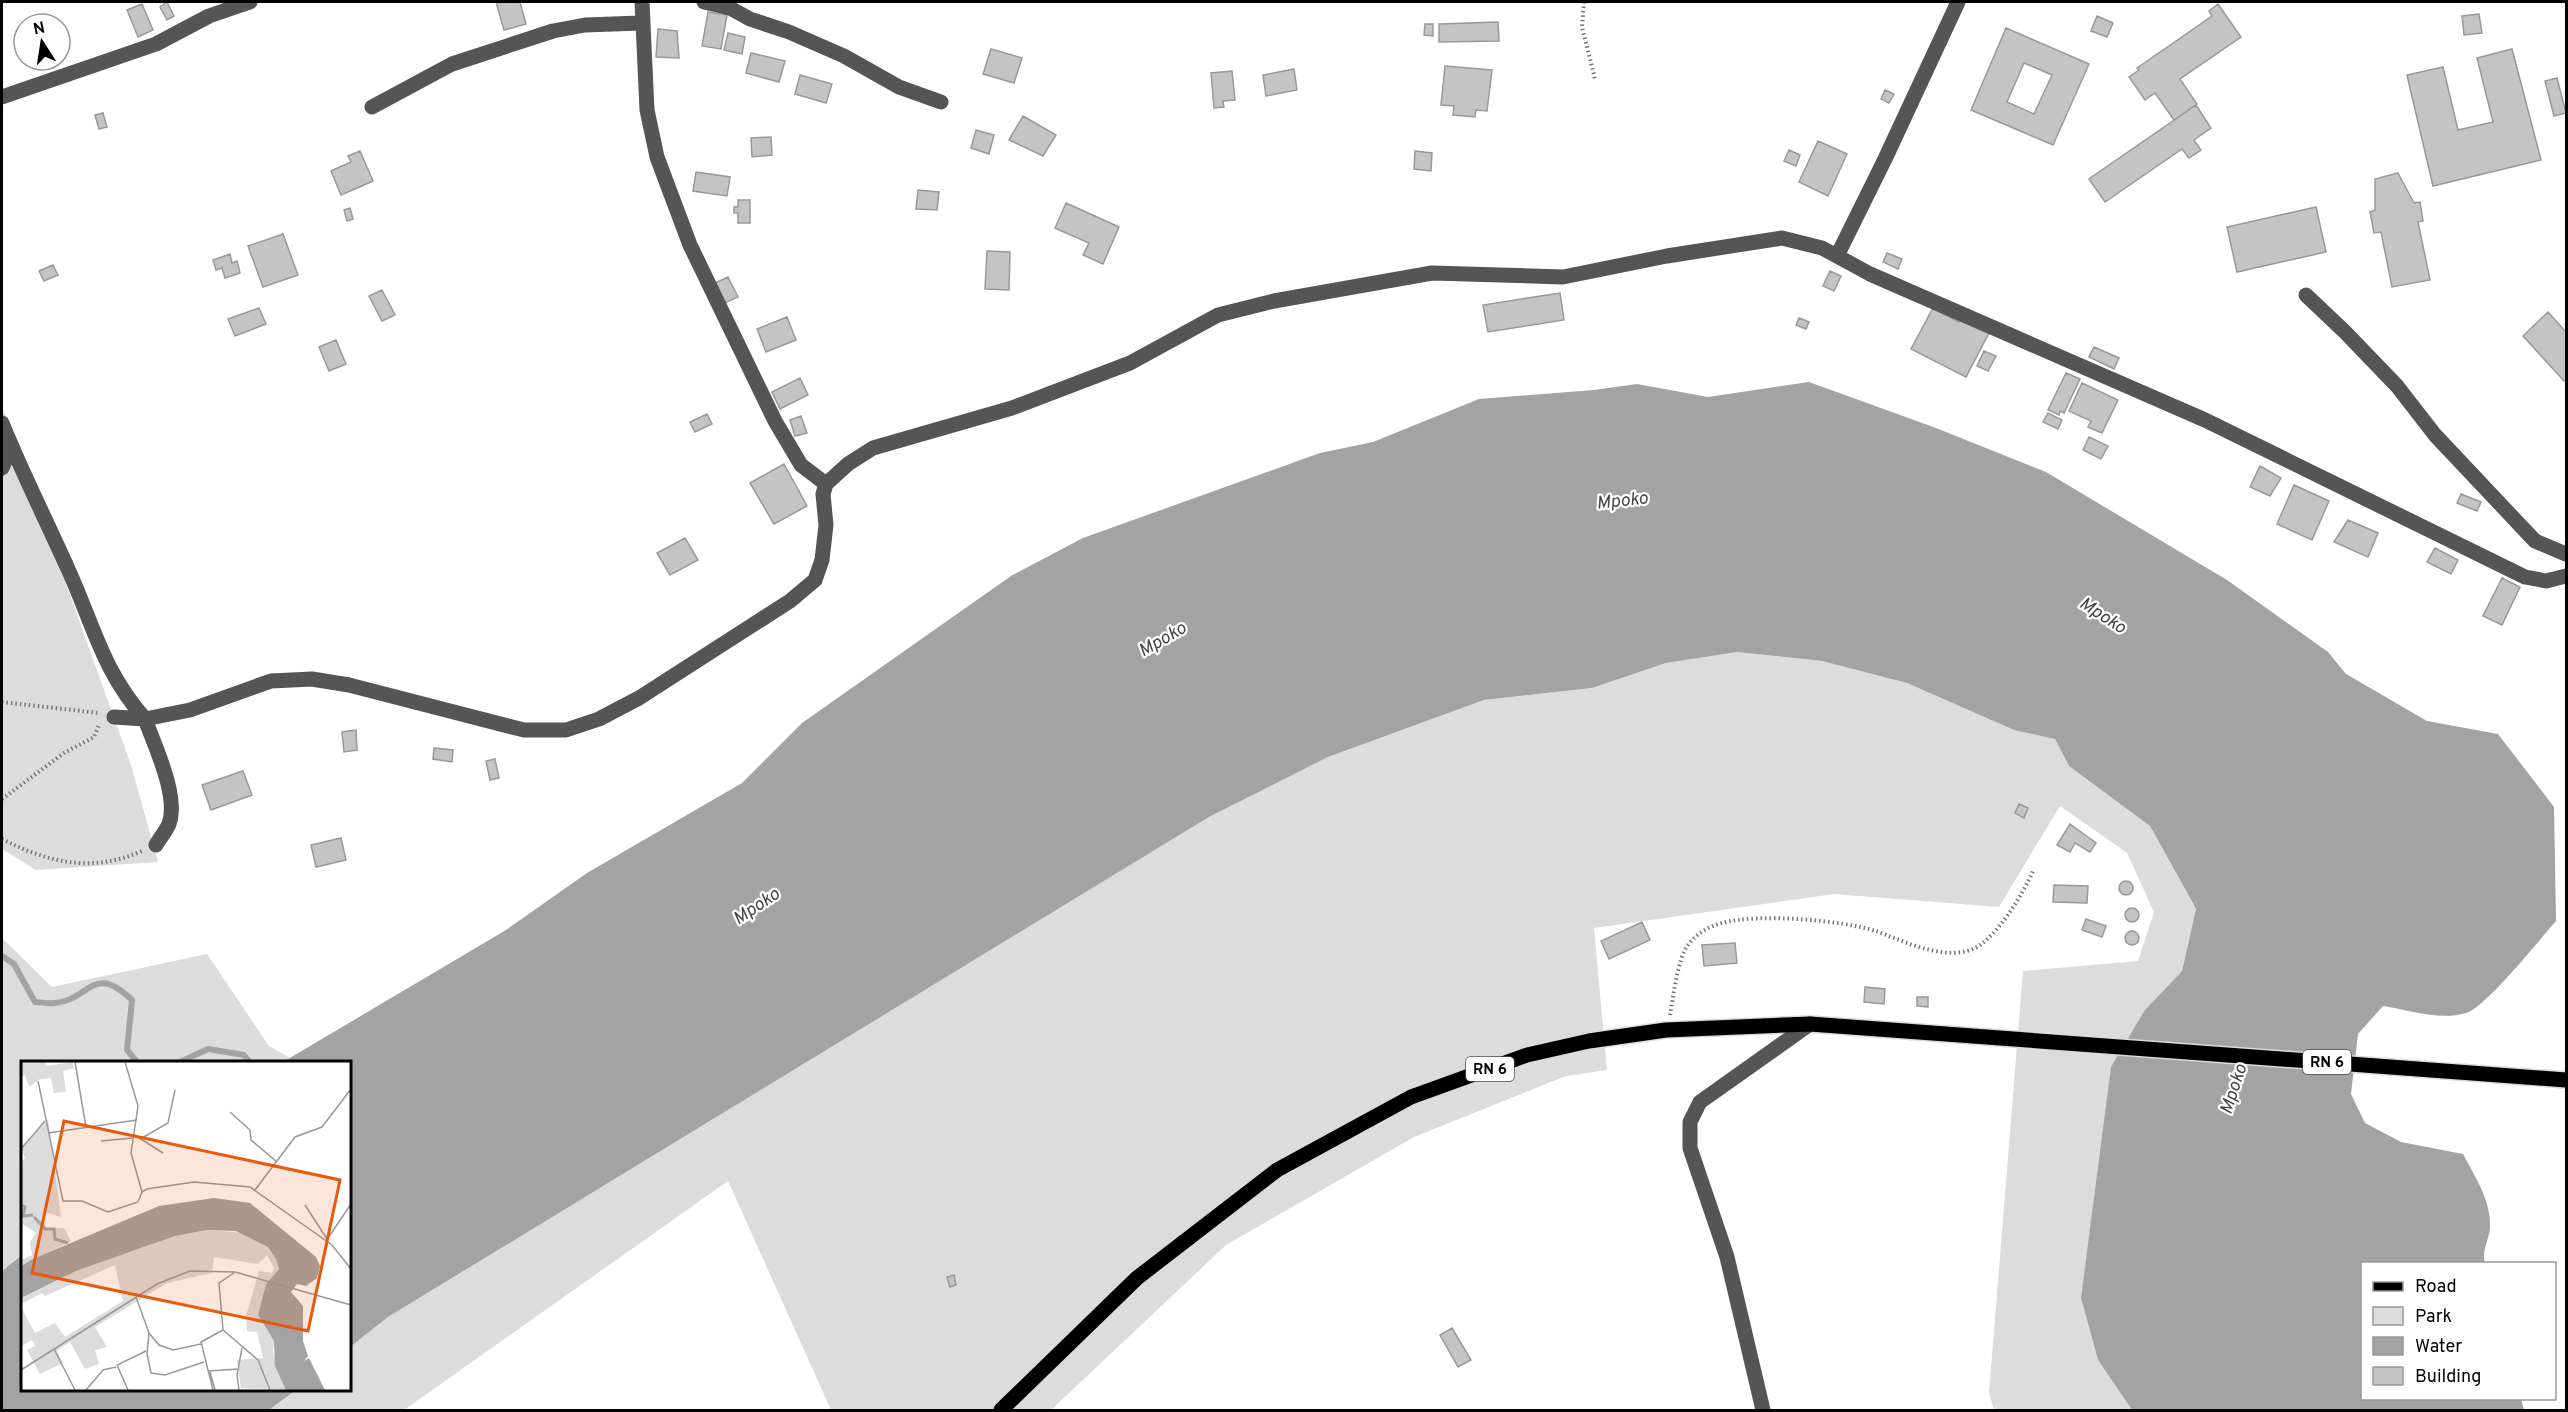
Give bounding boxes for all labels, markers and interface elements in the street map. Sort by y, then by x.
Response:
north arrow [12,12,72,72]
text: N [32,18,47,40]
water label: Mpoko [1595,487,1649,516]
water label: Mpoko [2074,593,2130,640]
water label: Mpoko [1135,617,1191,663]
water label: Mpoko [729,883,785,931]
road number: RN 6 [2303,1050,2351,1074]
road number: RN 6 [1466,1057,1514,1081]
inset map [21,1061,351,1391]
water label: Mpoko [2216,1061,2253,1117]
legend [2361,1262,2556,1400]
text: Road [2415,1276,2457,1299]
text: Park [2415,1306,2452,1329]
text: Water [2415,1336,2462,1359]
text: Building [2415,1366,2481,1389]

